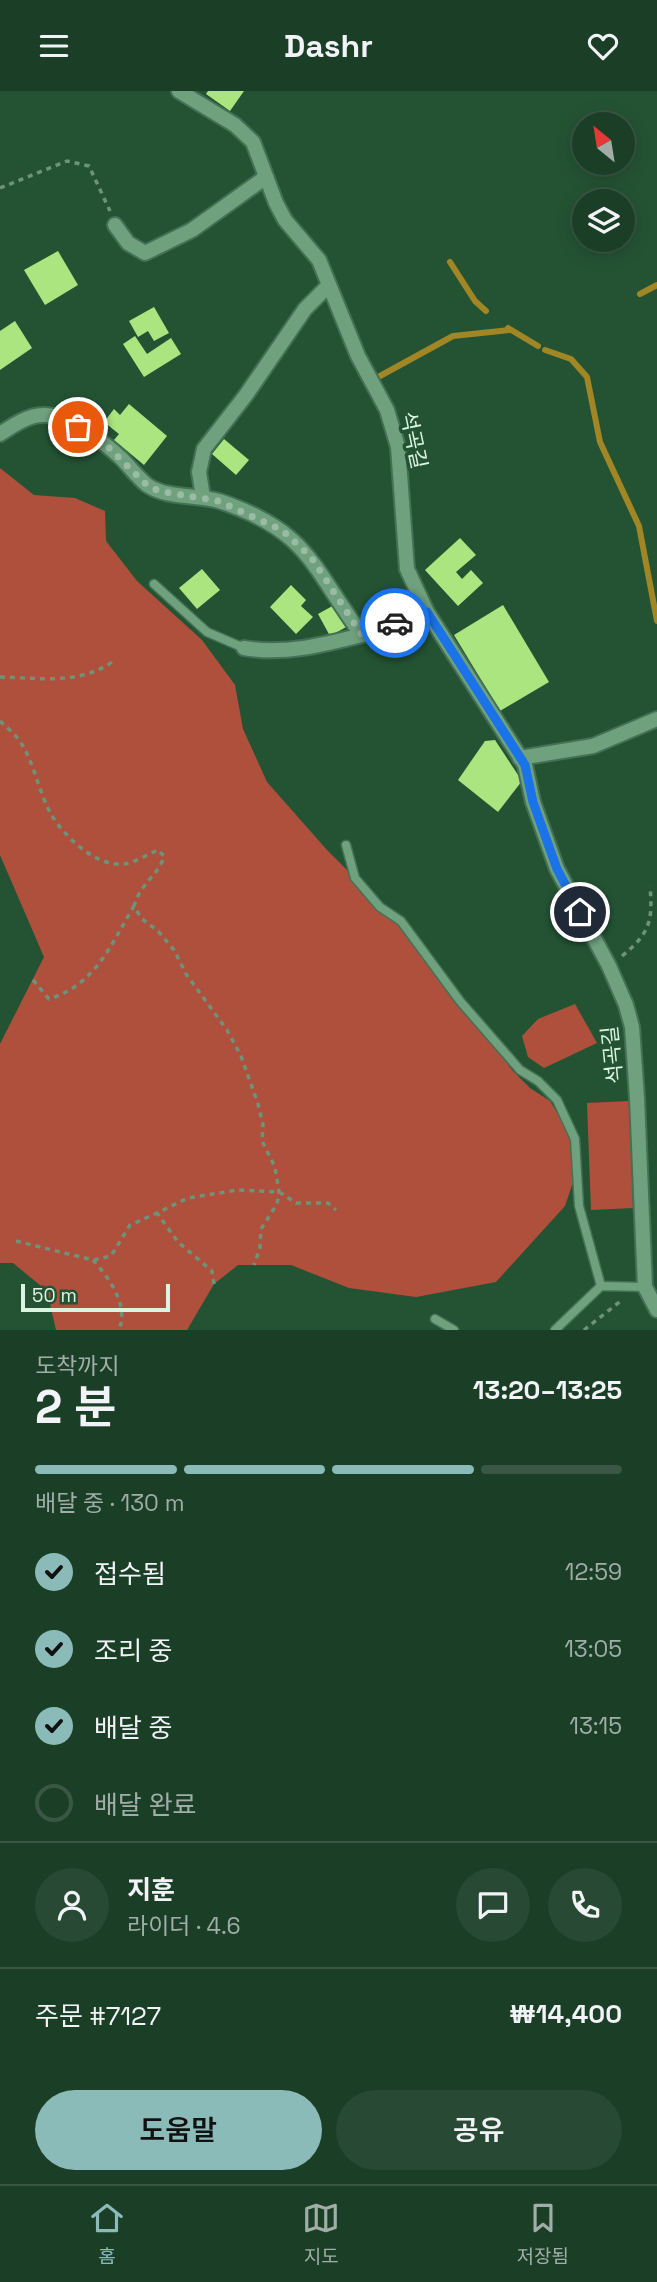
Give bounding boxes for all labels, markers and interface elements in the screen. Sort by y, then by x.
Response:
text: Dashr [284,26,373,66]
icon: menu [35,27,73,65]
icon: heart [584,27,622,65]
north arrow [572,112,635,175]
map controls [572,112,635,252]
button: layers [572,189,635,252]
pin [48,397,108,457]
icon: bag [59,408,97,446]
street label: 석곡길 [395,409,433,471]
courier [360,588,430,658]
icon: car [376,604,414,642]
pin [550,882,610,942]
icon: home [561,893,599,931]
street label: 석곡길 [596,1025,628,1085]
scale bar [21,1281,170,1313]
text: 50 m [32,1283,77,1308]
text: 도착까지 [35,1351,120,1381]
text: 13:20–13:25 [473,1373,622,1407]
text: 2 분 [35,1378,116,1436]
text: 배달 중 · 130 m [35,1488,184,1518]
icon: check [35,1553,73,1591]
text: 접수됨 [94,1557,166,1591]
text: 12:59 [565,1557,622,1587]
icon: check [35,1630,73,1668]
text: 조리 중 [94,1634,172,1668]
text: 13:05 [564,1634,622,1664]
icon: check [35,1707,73,1745]
text: 배달 중 [94,1711,172,1745]
text: 13:15 [569,1711,622,1741]
text: 배달 완료 [94,1788,196,1822]
button: person [35,1868,109,1942]
button: chat [456,1868,530,1942]
button: phone [548,1868,622,1942]
text: 지훈 [127,1873,175,1907]
text: 라이더 · 4.6 [127,1911,241,1941]
text: ₩14,400 [509,1997,622,2031]
text: 주문 #7127 [35,1999,161,2033]
button: 도움말 [35,2090,322,2170]
button: 공유 [336,2090,622,2170]
tab: 홈 [88,2199,126,2269]
tab: 지도 [302,2199,340,2269]
tab: 저장됨 [516,2199,569,2269]

